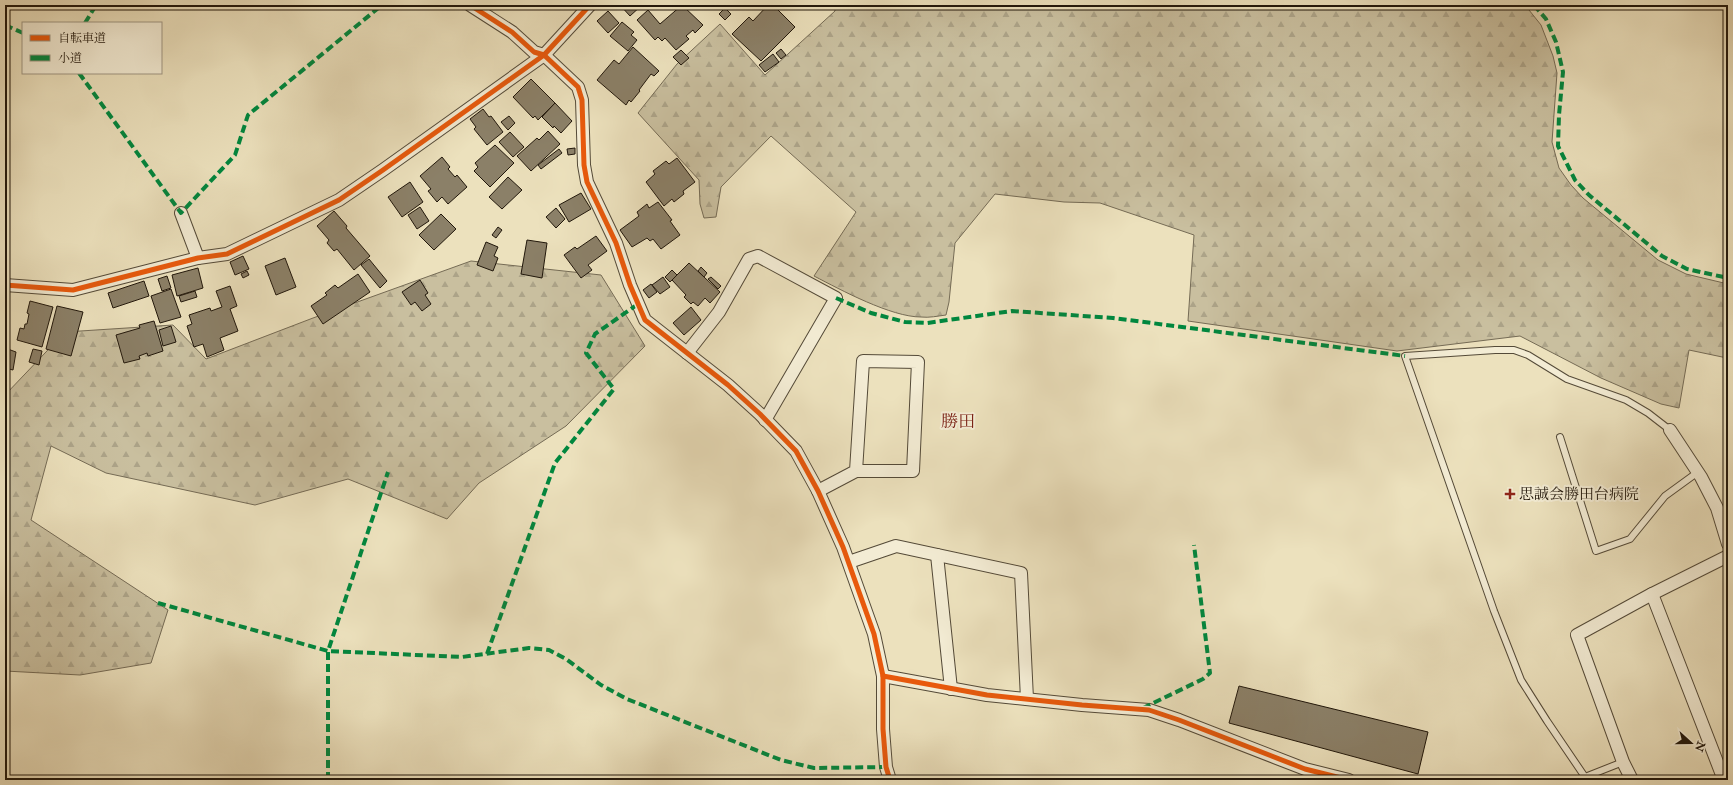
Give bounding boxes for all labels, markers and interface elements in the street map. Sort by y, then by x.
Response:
legend [22,22,162,74]
text: 自転車道 [58,31,106,46]
text: 小道 [58,51,82,66]
district label: 勝田 [941,411,975,432]
place label: 思誠会勝田台病院 [1519,485,1639,504]
marker: 思誠会勝田台病院 [1504,488,1516,500]
north arrow [1671,723,1711,763]
text: N [1692,739,1708,754]

